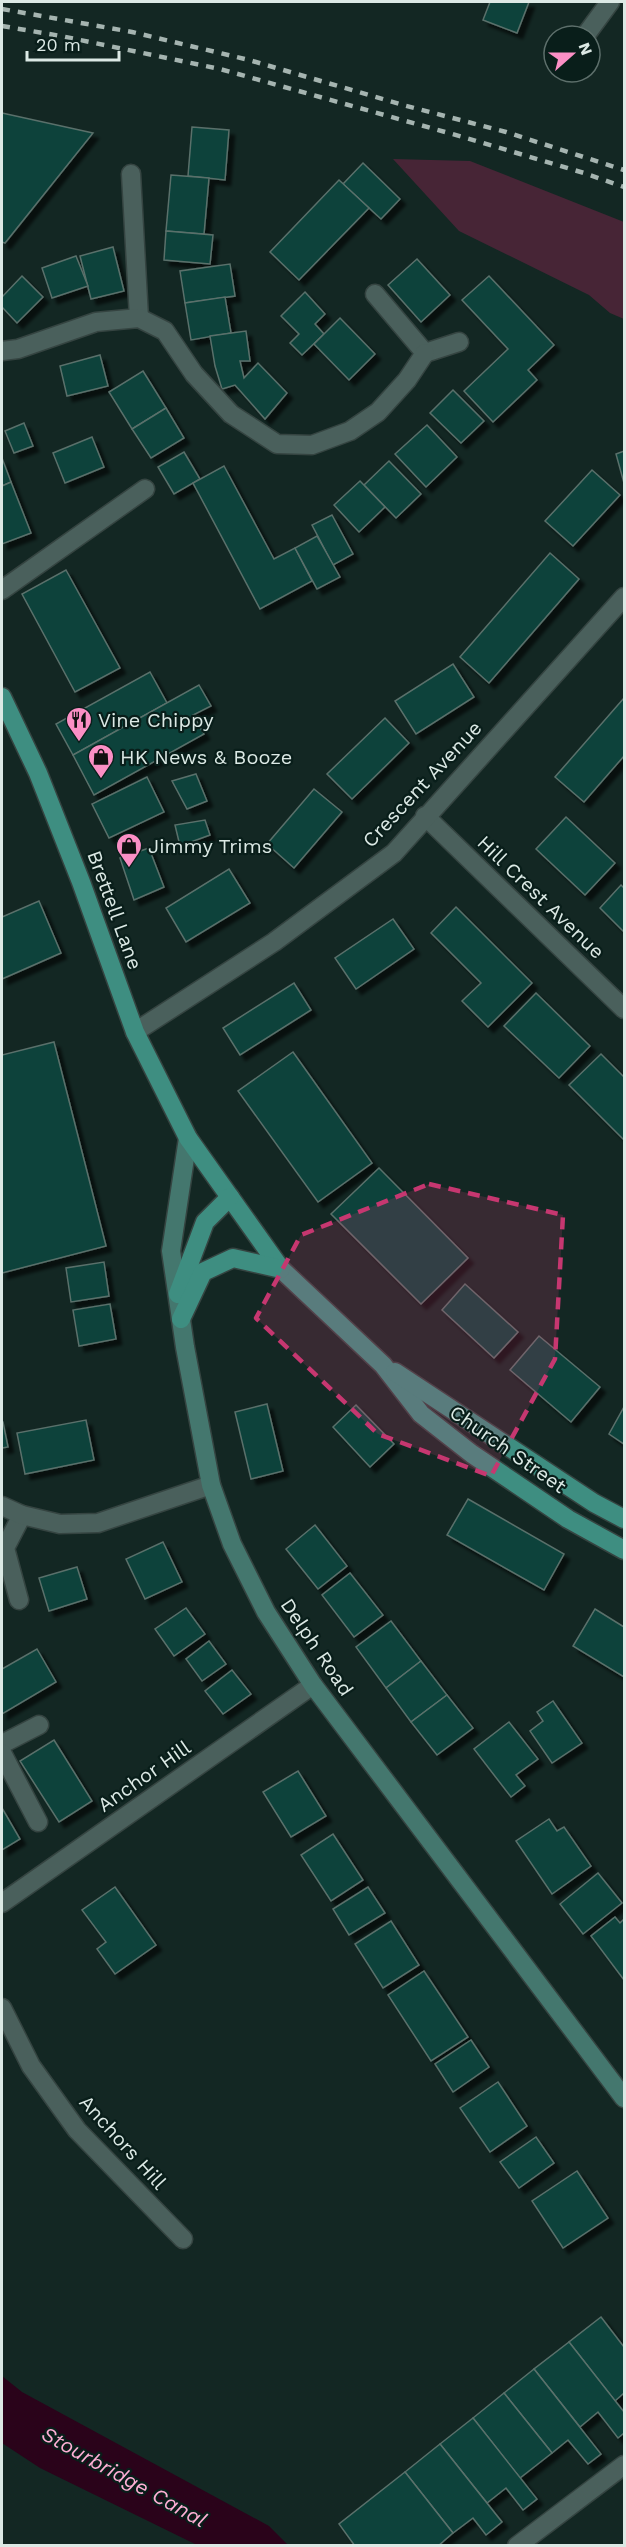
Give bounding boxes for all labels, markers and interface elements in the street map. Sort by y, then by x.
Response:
scale bar [27,24,118,62]
north arrow [542,24,602,84]
text: 20 m [36,34,81,55]
text: N [575,40,597,58]
restaurant icon: Vine Chippy [64,705,94,743]
place label: Vine Chippy [98,708,214,732]
street label: Crescent Avenue [357,716,487,852]
shop icon: HK News & Booze [86,742,116,780]
place label: HK News & Booze [120,745,292,769]
street label: Hill Crest Avenue [473,830,609,964]
shop icon: Jimmy Trims [114,831,144,869]
place label: Jimmy Trims [148,834,272,858]
street label: Brettell Lane [82,847,148,973]
street label: Church Street [445,1400,571,1498]
street label: Delph Road [276,1594,358,1700]
street label: Anchor Hill [93,1735,195,1817]
street label: Anchors Hill [74,2090,172,2194]
water label: Stourbridge Canal [37,2421,211,2532]

